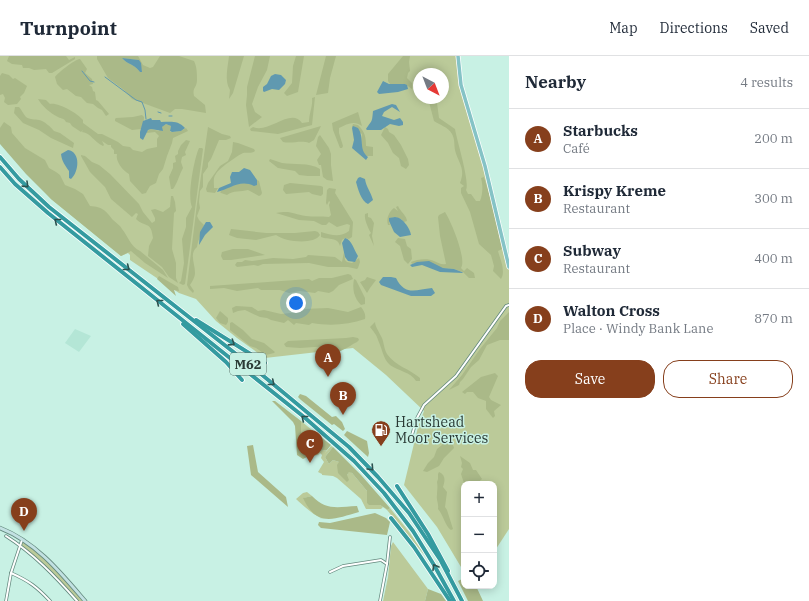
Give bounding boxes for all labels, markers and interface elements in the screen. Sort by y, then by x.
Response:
text: Turnpoint [20,16,117,40]
text: Map [609,19,638,37]
text: Directions [660,19,728,37]
text: Saved [750,19,789,37]
north arrow [413,68,449,104]
text: Nearby [525,71,586,93]
text: 4 results [740,74,793,91]
text: Starbucks [563,121,638,140]
text: A [533,130,543,147]
text: 200 m [754,130,793,147]
text: Café [563,140,590,157]
one-way arrow [21,181,29,188]
text: Krispy Kreme [563,181,666,200]
text: B [533,190,543,207]
text: 300 m [754,190,793,207]
text: Restaurant [563,200,630,217]
one-way arrow [54,218,61,225]
text: Subway [563,241,621,260]
text: C [534,250,542,267]
text: 400 m [754,250,793,267]
text: Restaurant [563,260,630,277]
one-way arrow [122,263,129,270]
your location [286,293,306,313]
one-way arrow [156,299,163,306]
text: Walton Cross [563,301,660,320]
text: D [533,310,543,327]
text: 870 m [754,310,793,327]
text: Place · Windy Bank Lane [563,320,713,337]
one-way arrow [228,339,235,346]
pin: A [315,344,341,377]
road number: M62 [230,353,266,375]
button: Save [525,360,655,398]
button: Share [663,360,793,398]
one-way arrow [268,379,275,386]
pin: B [330,382,356,415]
place label: Hartshead Moor Services [395,413,488,447]
one-way arrow [302,415,309,422]
fuel station icon: Hartshead Moor Services [370,419,392,447]
pin: C [297,430,323,463]
one-way arrow [366,464,373,471]
map controls [461,481,497,589]
button: + [461,481,497,517]
pin: D [11,498,37,531]
button: − [461,517,497,553]
button: locate [461,553,497,589]
one-way arrow [433,564,440,571]

